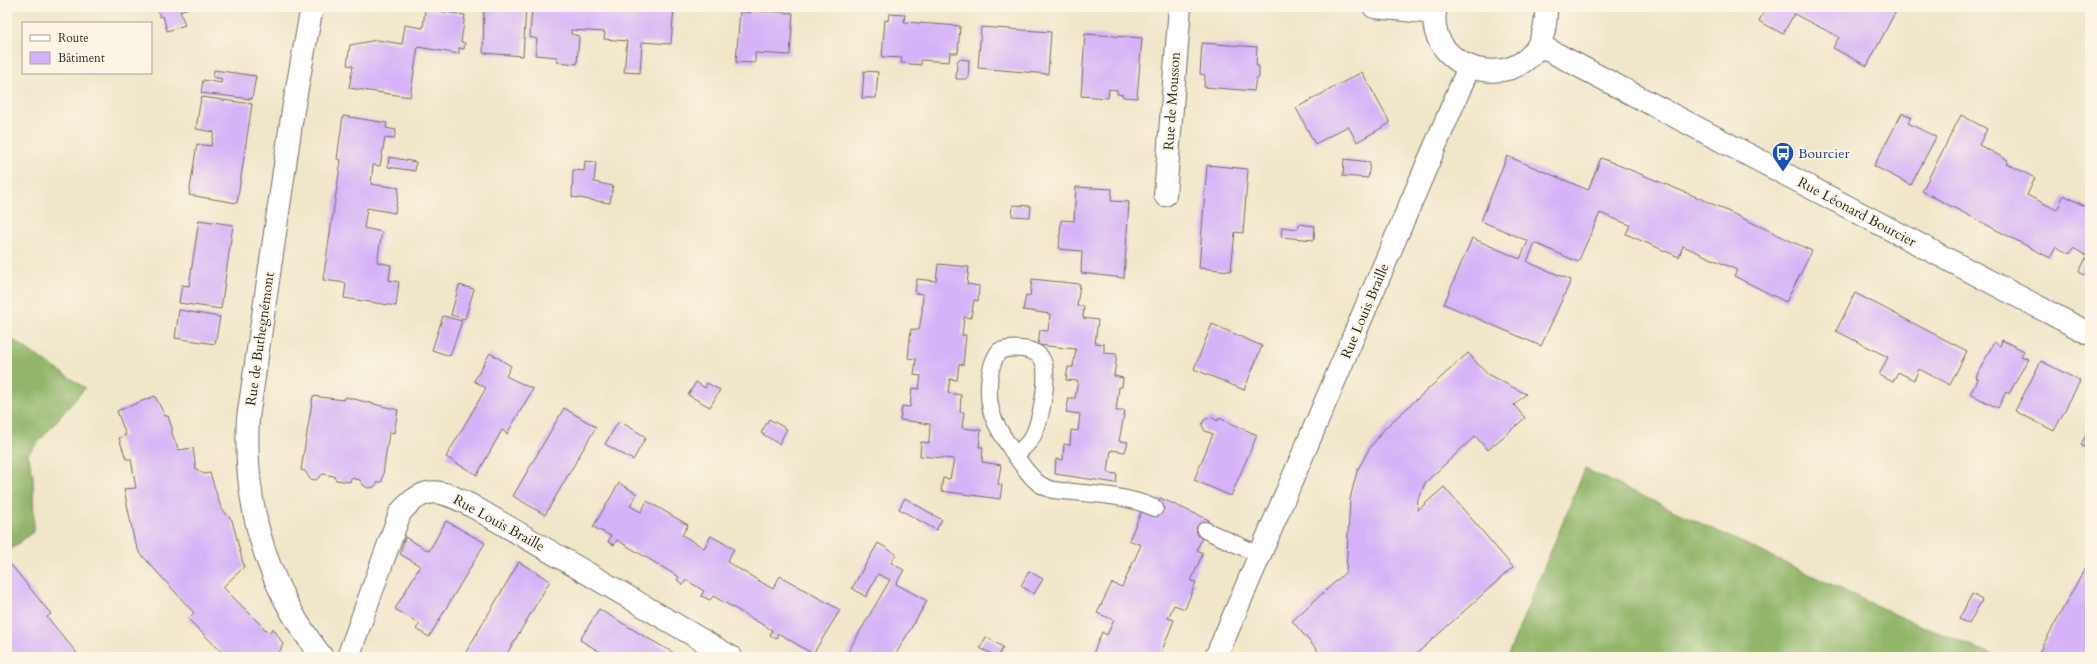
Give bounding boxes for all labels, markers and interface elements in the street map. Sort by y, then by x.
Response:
legend [22,22,152,74]
text: Route [58,30,89,46]
text: Bâtiment [58,50,105,66]
street label: Rue de Mousson [1159,51,1185,151]
bus stop icon: Bourcier [1770,140,1796,173]
place label: Bourcier [1798,144,1851,163]
street label: Rue Léonard Bourcier [1794,173,1920,252]
street label: Rue Louis Braille [1336,260,1394,362]
street label: Rue de Buthegnémont [241,270,279,407]
street label: Rue Louis Braille [450,490,548,556]

